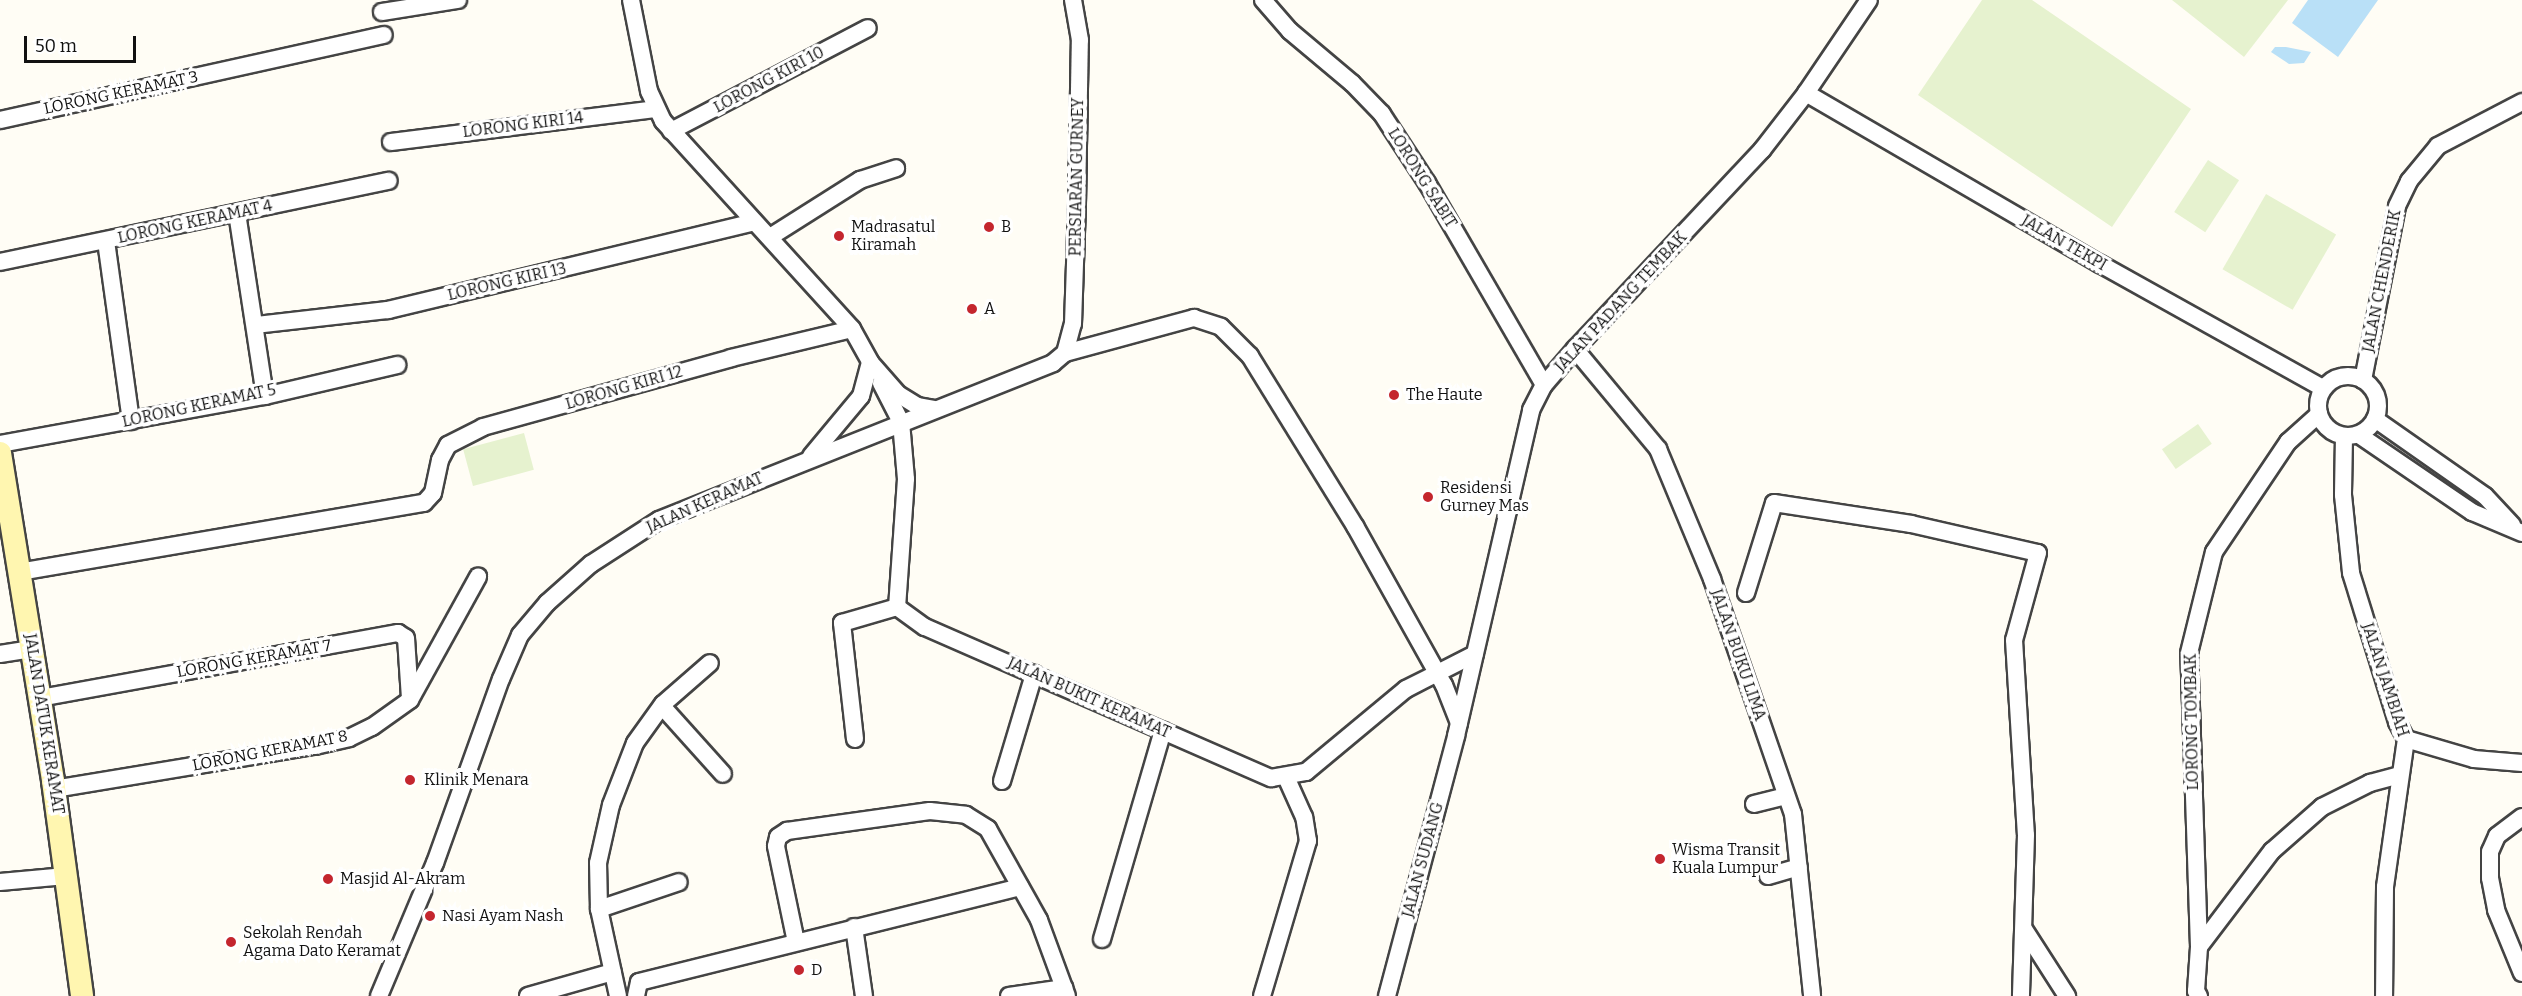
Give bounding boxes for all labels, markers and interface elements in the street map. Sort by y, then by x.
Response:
scale bar [27,24,140,62]
text: 50 m [35,35,77,57]
street label: LORONG KIRI 10 [710,43,828,117]
street label: LORONG KERAMAT 3 [42,67,200,119]
street label: PERSIARAN GURNEY [1066,97,1088,257]
street label: LORONG KIRI 14 [461,108,585,142]
street label: LORONG SABIT [1384,124,1460,232]
street label: LORONG KERAMAT 4 [116,196,274,248]
street label: JALAN CHENDERIK [2359,208,2405,354]
street label: JALAN TEKPI [2018,211,2110,275]
place label: Madrasatul Kiramah [851,217,935,255]
place label: B [1001,217,1011,237]
marker: B [982,220,996,234]
street label: JALAN PADANG TEMBAK [1551,228,1691,376]
marker: Madrasatul Kiramah [832,229,846,243]
street label: LORONG KIRI 13 [446,259,568,305]
place label: A [984,299,995,319]
marker: A [965,302,979,316]
street label: LORONG KIRI 12 [563,362,685,414]
street label: LORONG KERAMAT 5 [120,380,278,432]
place label: The Haute [1406,385,1483,405]
marker: The Haute [1387,388,1401,402]
street label: JALAN KERAMAT [644,469,766,537]
place label: Residensi Gurney Mas [1440,478,1529,516]
marker: Residensi Gurney Mas [1421,490,1435,504]
street label: JALAN BUKU LIMA [1706,587,1770,723]
street label: JALAN JAMBIAH [2358,621,2412,739]
street label: JALAN DATUK KERAMAT [20,632,68,816]
street label: LORONG KERAMAT 7 [175,636,333,682]
street label: JALAN BUKIT KERAMAT [1004,653,1174,743]
street label: LORONG TOMBAK [2181,653,2203,791]
street label: LORONG KERAMAT 8 [191,727,349,775]
place label: Klinik Menara [424,770,529,790]
marker: Klinik Menara [401,771,419,789]
street label: JALAN SUDANG [1398,800,1448,920]
place label: Wisma Transit Kuala Lumpur [1672,840,1780,878]
marker: Wisma Transit Kuala Lumpur [1653,852,1667,866]
place label: Masjid Al-Akram [340,869,465,889]
marker: Masjid Al-Akram [321,872,335,886]
place label: Nasi Ayam Nash [442,906,563,926]
marker: Nasi Ayam Nash [423,909,437,923]
place label: Sekolah Rendah Agama Dato Keramat [243,923,401,961]
marker: Sekolah Rendah Agama Dato Keramat [224,935,238,949]
place label: D [811,960,822,980]
marker: D [792,963,806,977]

